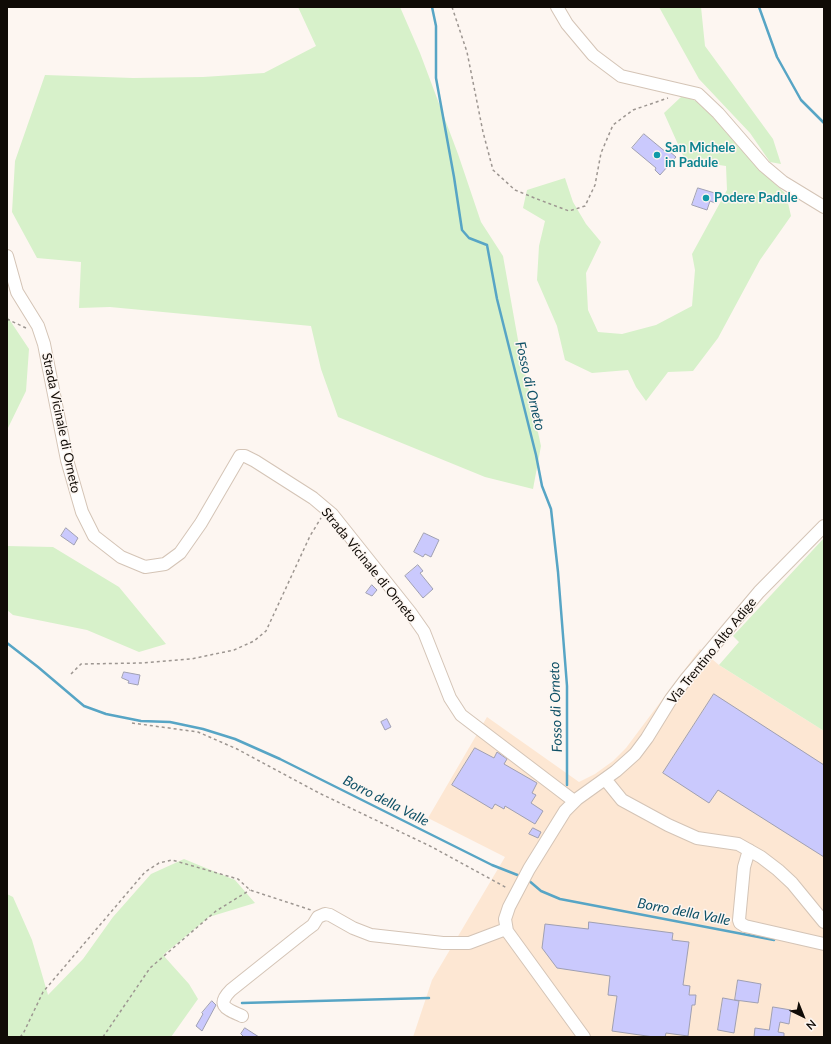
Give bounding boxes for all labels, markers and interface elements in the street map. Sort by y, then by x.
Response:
place label: San Michele in Padule [665,140,735,171]
marker: San Michele in Padule [652,150,662,160]
place label: Podere Padule [714,190,798,206]
marker: Podere Padule [701,193,711,203]
water label: Fosso di Orneto [512,340,548,432]
street label: Strada Vicinale di Orneto [39,352,83,494]
street label: Strada Vicinale di Orneto [318,505,420,625]
street label: Via Trentino Alto Adige [664,595,760,707]
water label: Fosso di Orneto [546,661,566,753]
water label: Borro della Valle [340,772,432,830]
water label: Borro della Valle [636,895,732,929]
north arrow [783,996,823,1036]
text: N [804,1017,819,1033]

